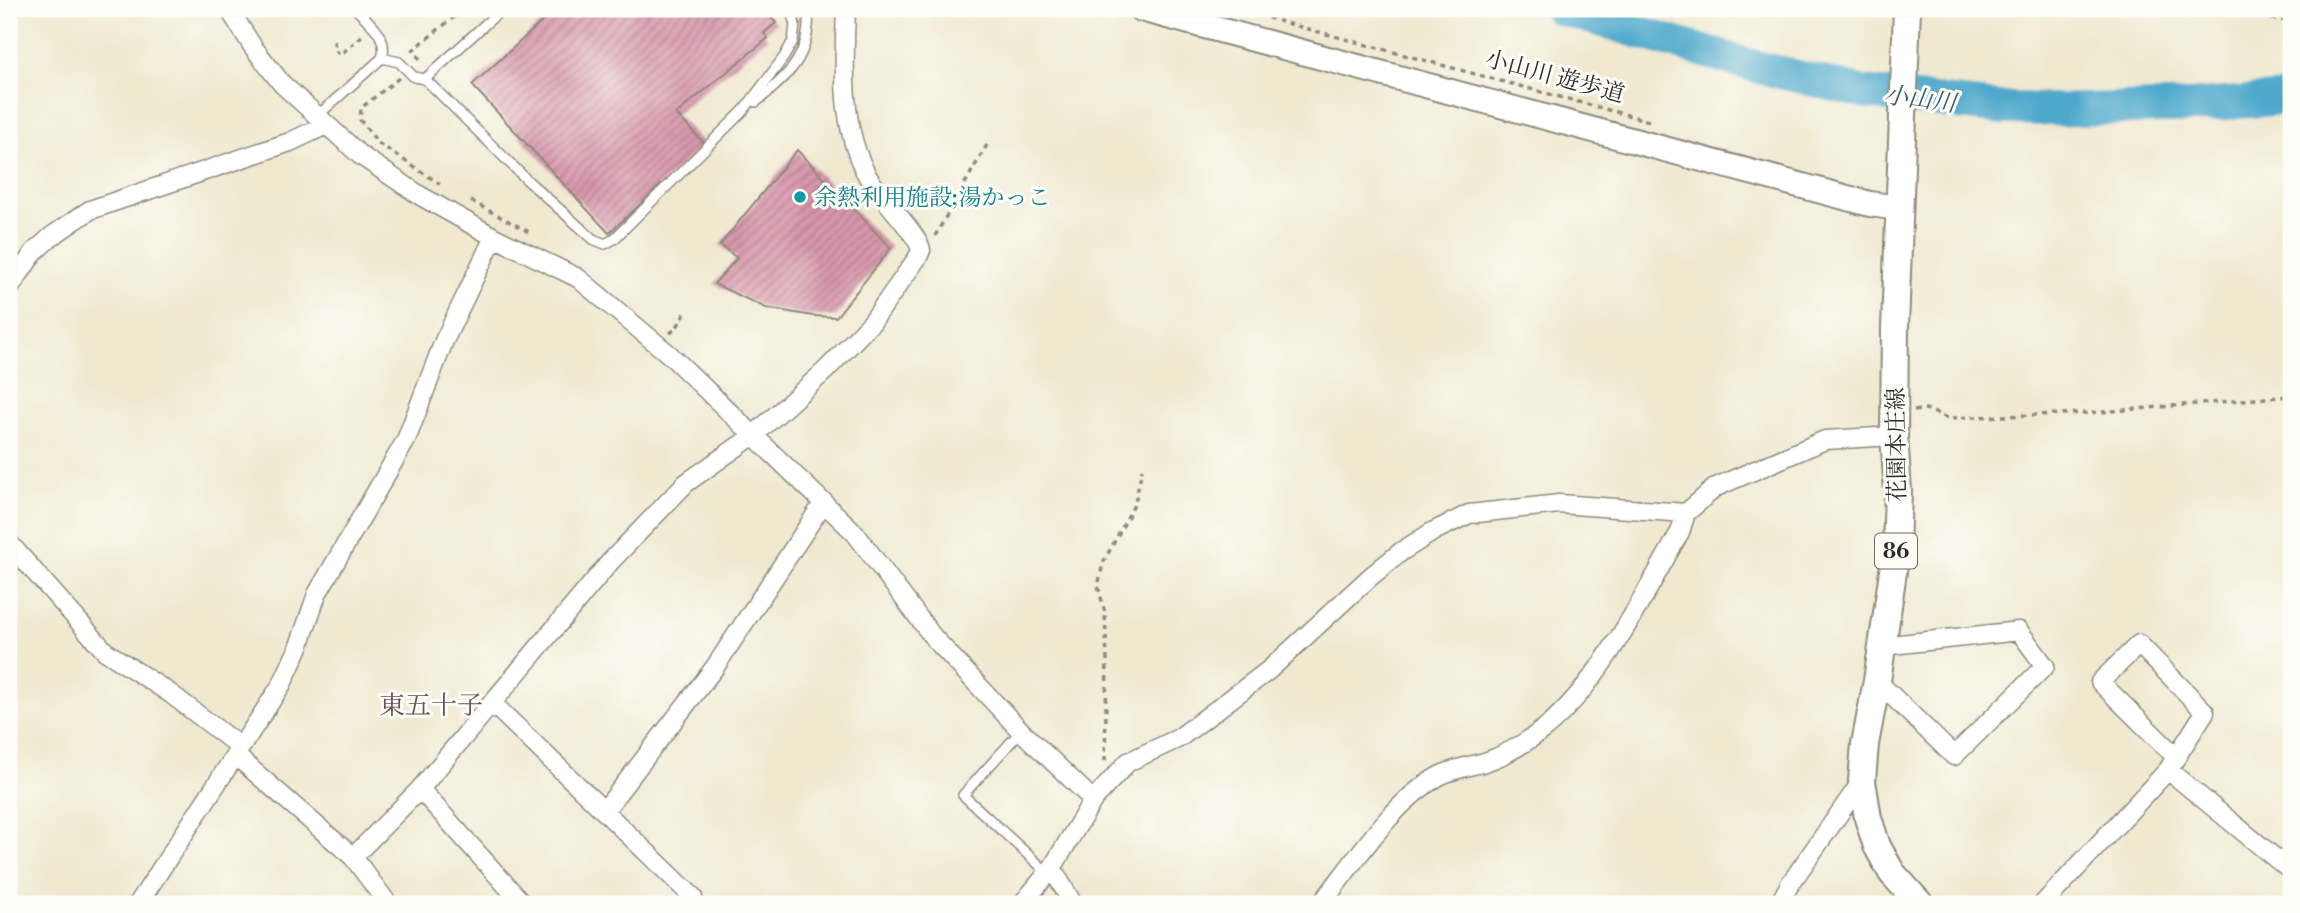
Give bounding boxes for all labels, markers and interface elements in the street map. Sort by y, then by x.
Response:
street label: 小山川 遊歩道 [1482,45,1627,109]
water label: 小山川 [1882,81,1960,120]
place label: 余熱利用施設;湯かっこ [814,184,1050,212]
marker: 余熱利用施設;湯かっこ [792,189,808,205]
street label: 花園本庄線 [1882,387,1912,503]
road number: 86 [1875,534,1917,568]
district label: 東五十子 [379,690,483,722]

